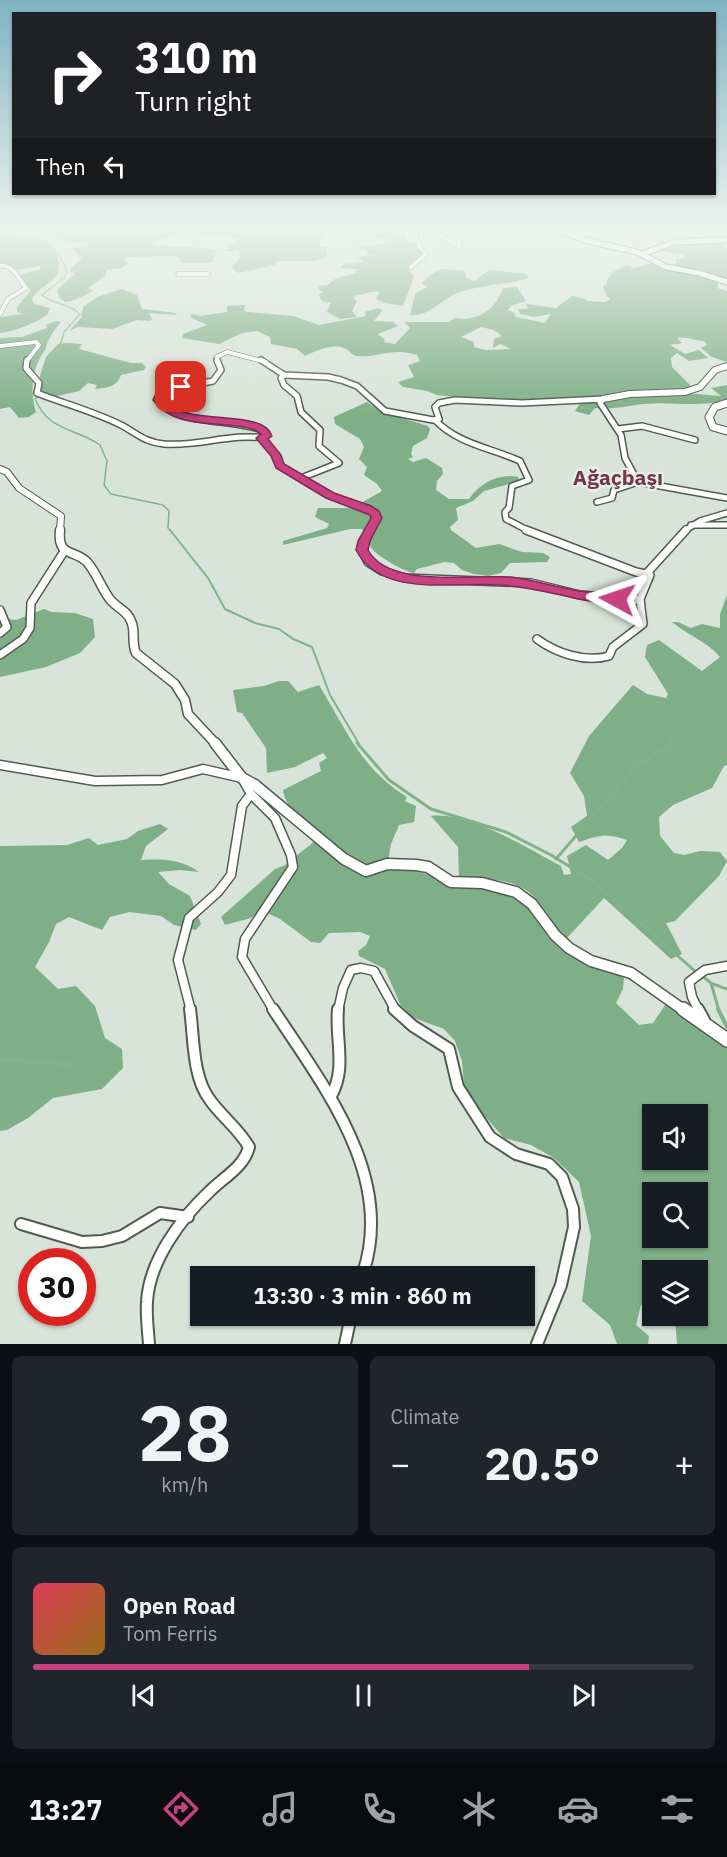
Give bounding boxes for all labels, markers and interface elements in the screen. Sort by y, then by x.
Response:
text: 310 m [135,30,258,85]
icon: right [36,36,114,114]
text: Turn right [135,83,252,118]
icon: left [98,150,131,183]
text: Then [36,152,86,181]
pin [155,361,206,412]
icon: arrive [164,370,197,403]
district label: Ağaçbaşı [573,463,663,491]
position arrow [585,567,649,631]
map controls [642,1104,708,1326]
button: sound [642,1104,708,1170]
button: search [642,1182,708,1248]
speed limit sign: 30 [18,1248,96,1326]
button: layers [642,1260,708,1326]
text: 13:30 · 3 min · 860 m [253,1281,472,1310]
text: 28 [138,1381,232,1482]
text: Climate [391,1403,459,1430]
text: 20.5° [484,1434,600,1492]
text: − [391,1442,410,1485]
text: + [674,1442,694,1485]
text: km/h [161,1471,208,1498]
text: Open Road [123,1591,236,1620]
text: Tom Ferris [123,1620,218,1647]
icon: previous [127,1679,160,1712]
icon: pause [347,1679,380,1712]
icon: next [567,1679,600,1712]
icon: directions [160,1788,202,1830]
icon: music [259,1788,301,1830]
icon: phone [358,1788,400,1830]
icon: climate [458,1788,500,1830]
icon: car [557,1788,599,1830]
icon: filters [656,1788,698,1830]
text: 13:27 [29,1792,102,1827]

